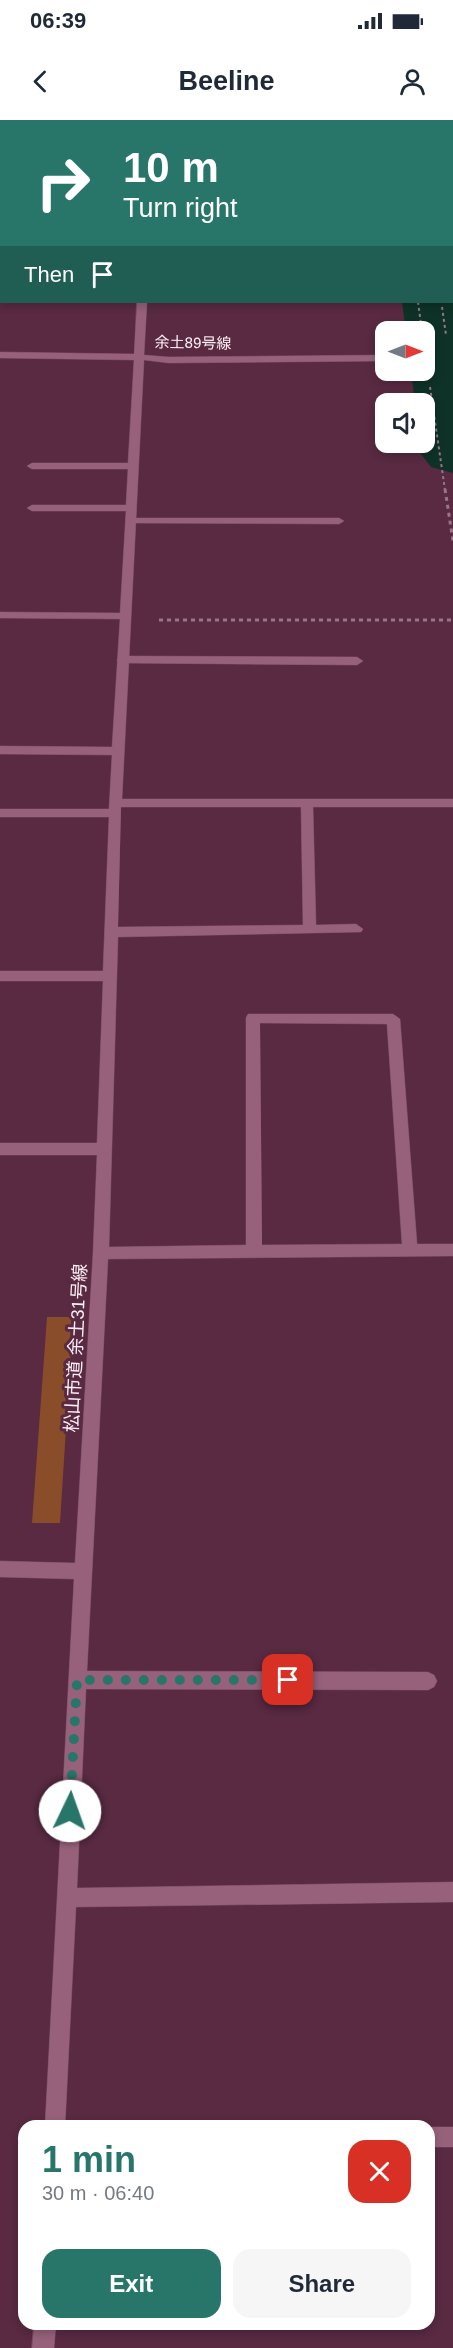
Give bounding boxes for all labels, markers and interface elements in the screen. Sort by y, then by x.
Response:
text: 06:39 [30,8,86,33]
icon: back [24,65,57,98]
icon: person [396,65,429,98]
text: Beeline [178,66,275,96]
icon: right [24,144,102,222]
text: 10 m [123,144,219,191]
text: Turn right [123,193,238,223]
icon: arrive [86,258,119,291]
text: Then [24,262,74,287]
north arrow [375,321,435,381]
map controls [375,321,435,453]
street label: 余土89号線 [155,333,231,352]
button: sound [375,393,435,453]
street label: 松山市道 余土31号線 [62,1263,90,1433]
pin [262,1654,313,1705]
icon: arrive [271,1663,304,1696]
position arrow [38,1779,102,1843]
text: 1 min [42,2139,136,2180]
button: close [348,2140,411,2203]
text: 30 m · 06:40 [42,2182,154,2204]
button: Exit [42,2249,221,2318]
button: Share [233,2249,411,2318]

